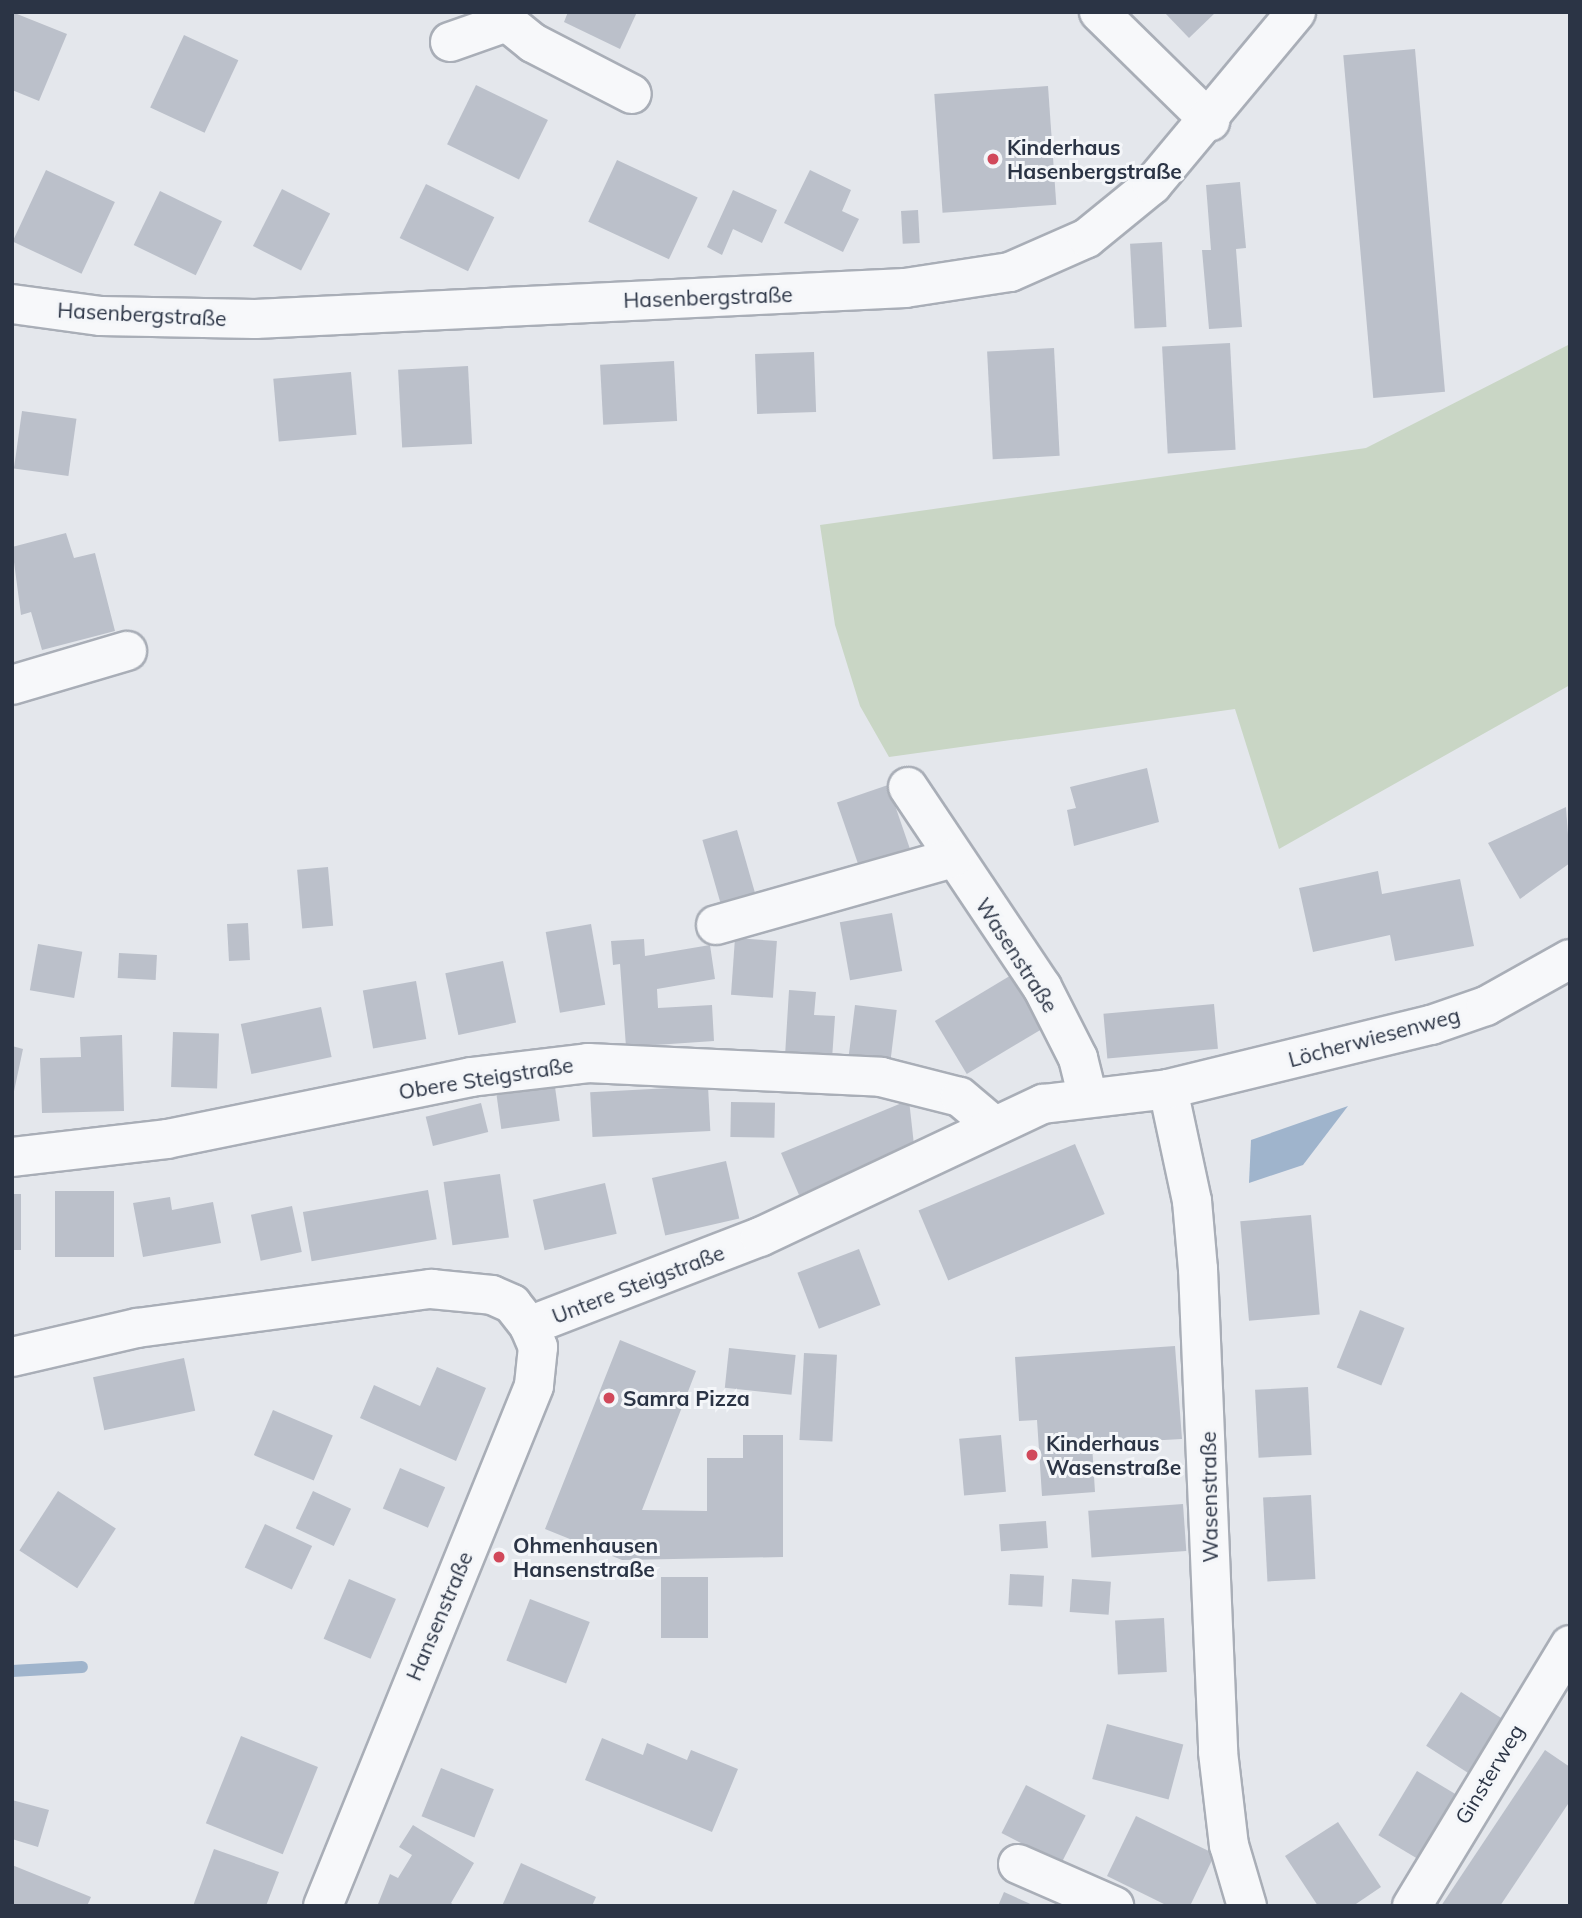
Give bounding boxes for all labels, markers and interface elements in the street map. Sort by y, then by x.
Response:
place label: Kinderhaus Hasenbergstraße [1007,134,1182,184]
marker: Kinderhaus Hasenbergstraße [985,151,1001,167]
street label: Hasenbergstraße [623,281,793,313]
street label: Hasenbergstraße [57,297,227,331]
street label: Wasenstraße [971,893,1063,1017]
street label: Löcherwiesenweg [1285,1002,1463,1072]
street label: Obere Steigstraße [397,1052,575,1104]
street label: Untere Steigstraße [548,1240,728,1328]
place label: Samra Pizza [623,1385,750,1411]
marker: Samra Pizza [601,1390,617,1406]
place label: Kinderhaus Wasenstraße [1046,1430,1181,1480]
street label: Wasenstraße [1195,1431,1223,1563]
marker: Kinderhaus Wasenstraße [1024,1447,1040,1463]
place label: Ohmenhausen Hansenstraße [513,1532,658,1582]
street label: Hansenstraße [401,1548,477,1684]
marker: Ohmenhausen Hansenstraße [491,1549,507,1565]
street label: Ginsterweg [1449,1719,1529,1829]

